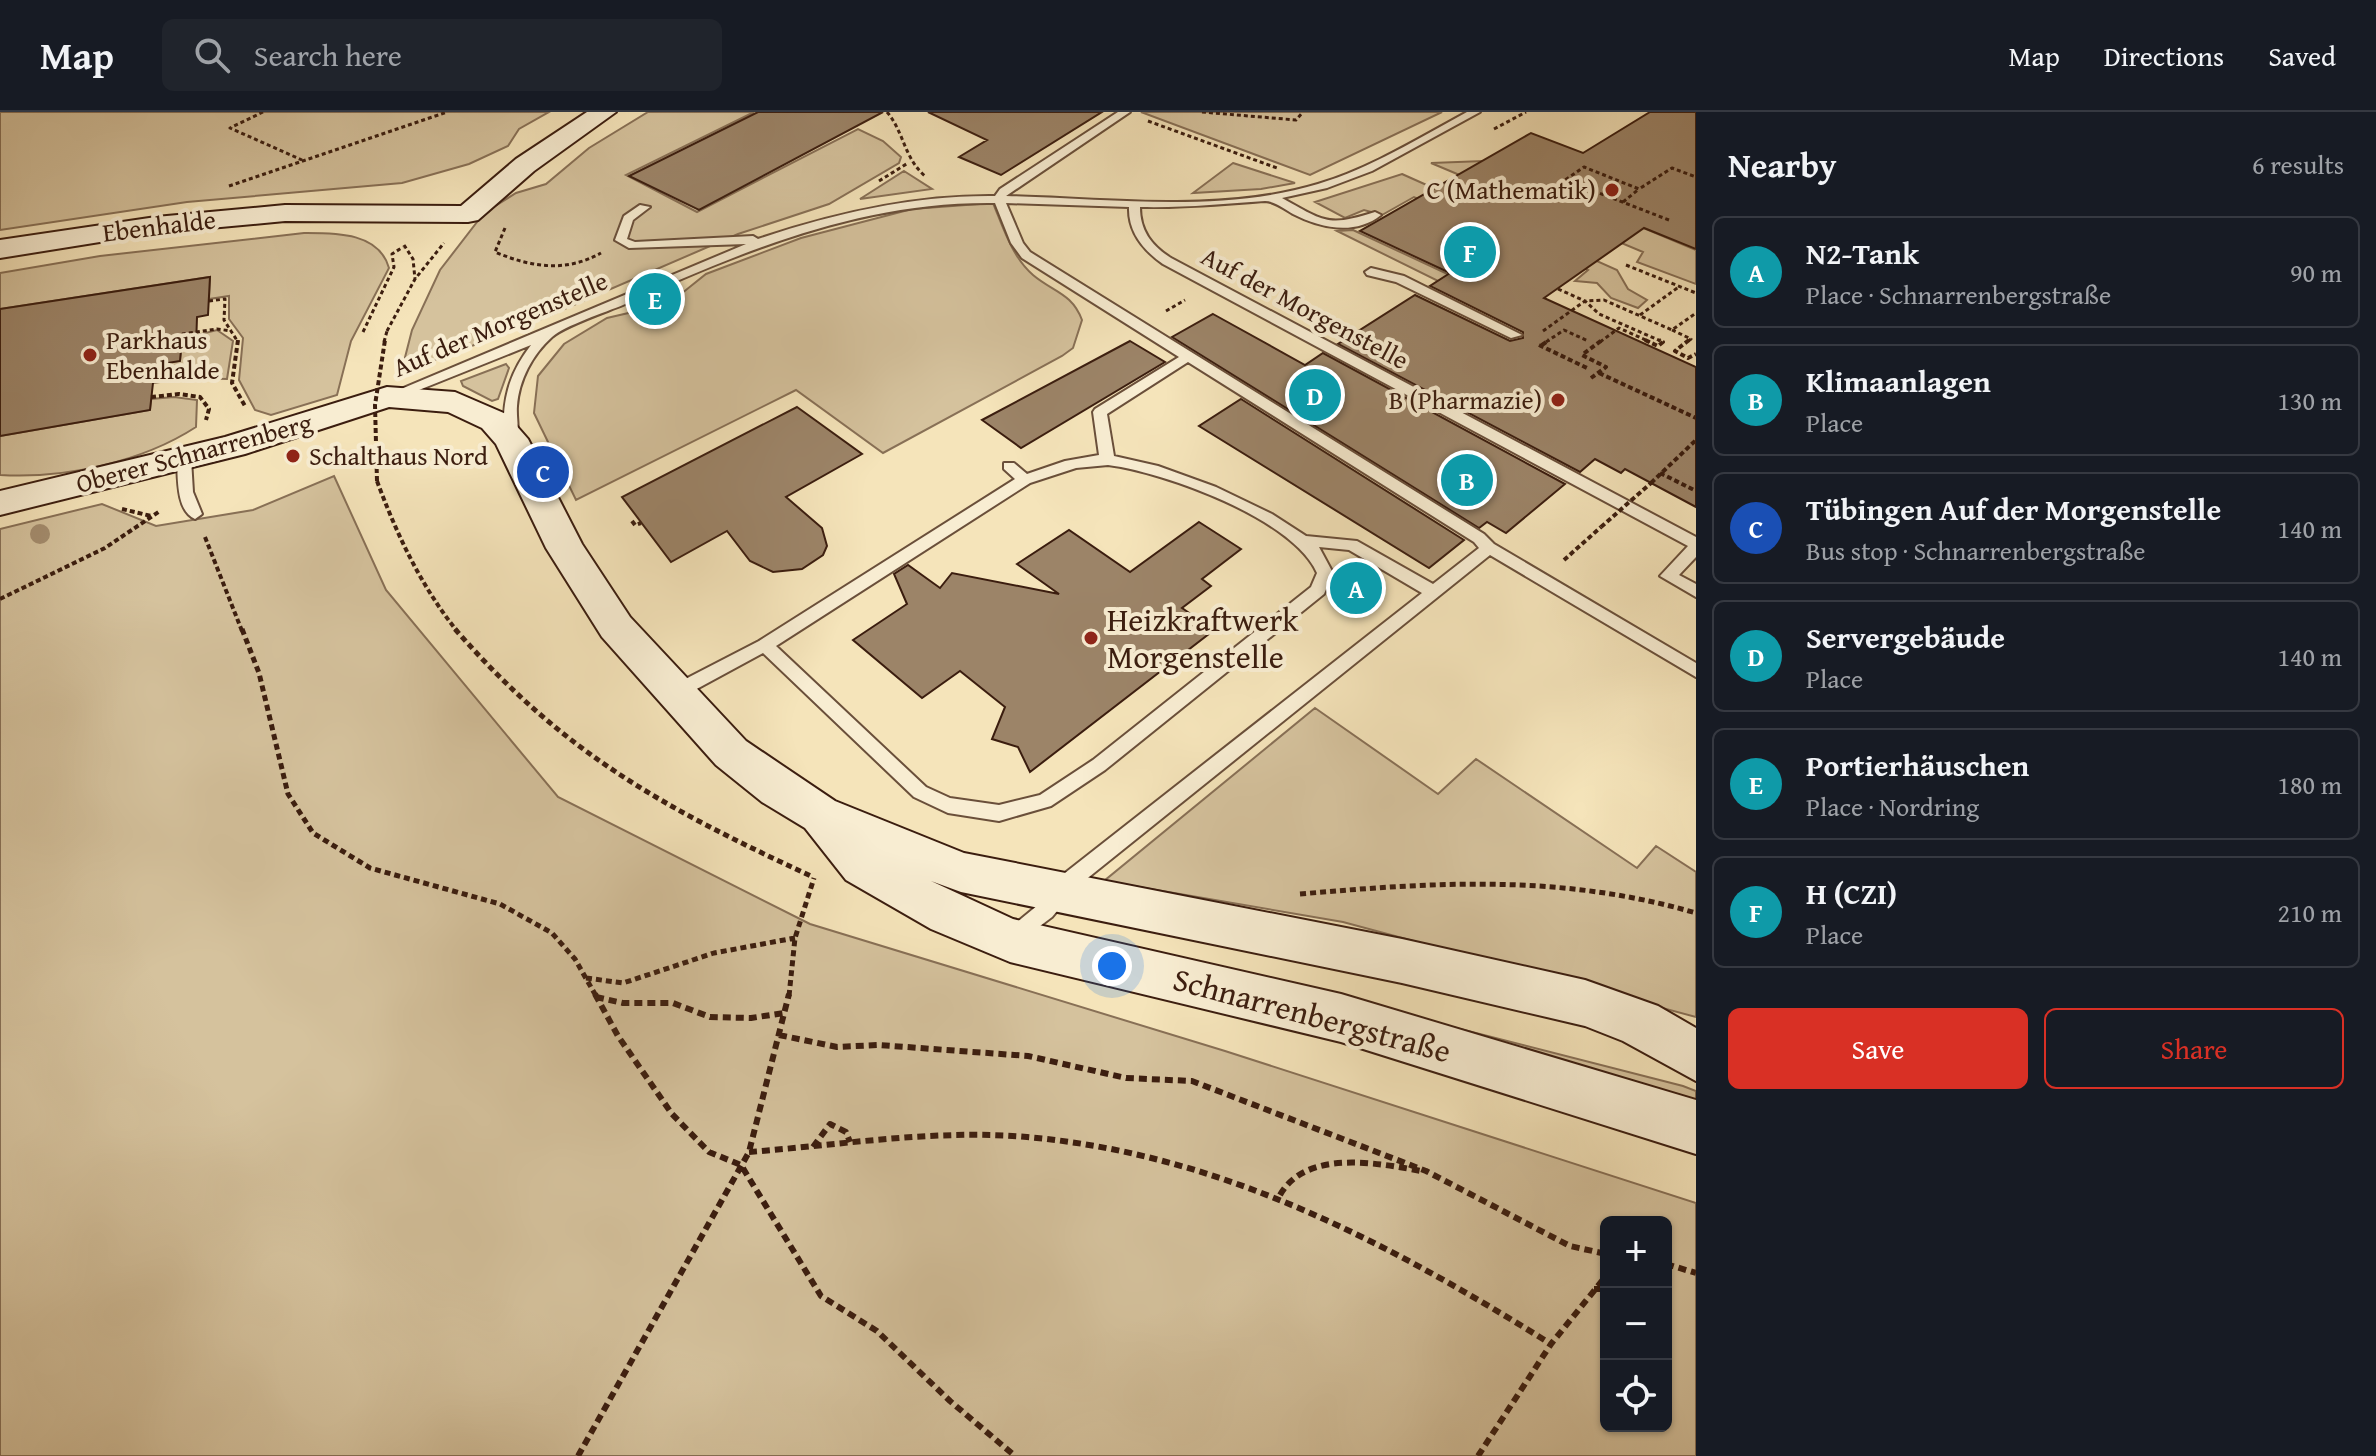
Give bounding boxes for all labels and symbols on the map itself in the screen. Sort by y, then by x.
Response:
place label: C (Mathematik) [1427,170,1596,209]
marker: C (Mathematik) [1603,181,1621,199]
street label: Ebenhalde [100,199,218,252]
pin: F [1444,222,1496,282]
street label: Auf der Morgenstelle [1195,236,1416,379]
street label: Auf der Morgenstelle [386,261,613,386]
pin: E [629,269,681,329]
place label: Parkhaus Ebenhalde [106,320,220,389]
marker: Parkhaus Ebenhalde [81,346,99,364]
pin: D [1289,365,1341,425]
place label: B (Pharmazie) [1389,380,1542,419]
marker: B (Pharmazie) [1549,391,1567,409]
street label: Oberer Schnarrenberg [72,402,316,503]
place label: Schalthaus Nord [309,436,488,475]
pin: C [517,442,569,502]
marker: Schalthaus Nord [284,447,302,465]
pin: B [1441,450,1493,510]
pin: A [1330,558,1382,618]
place label: Heizkraftwerk Morgenstelle [1107,596,1299,680]
marker: Heizkraftwerk Morgenstelle [1082,629,1100,647]
your location [1092,946,1132,986]
street label: Schnarrenbergstraße [1168,955,1456,1074]

